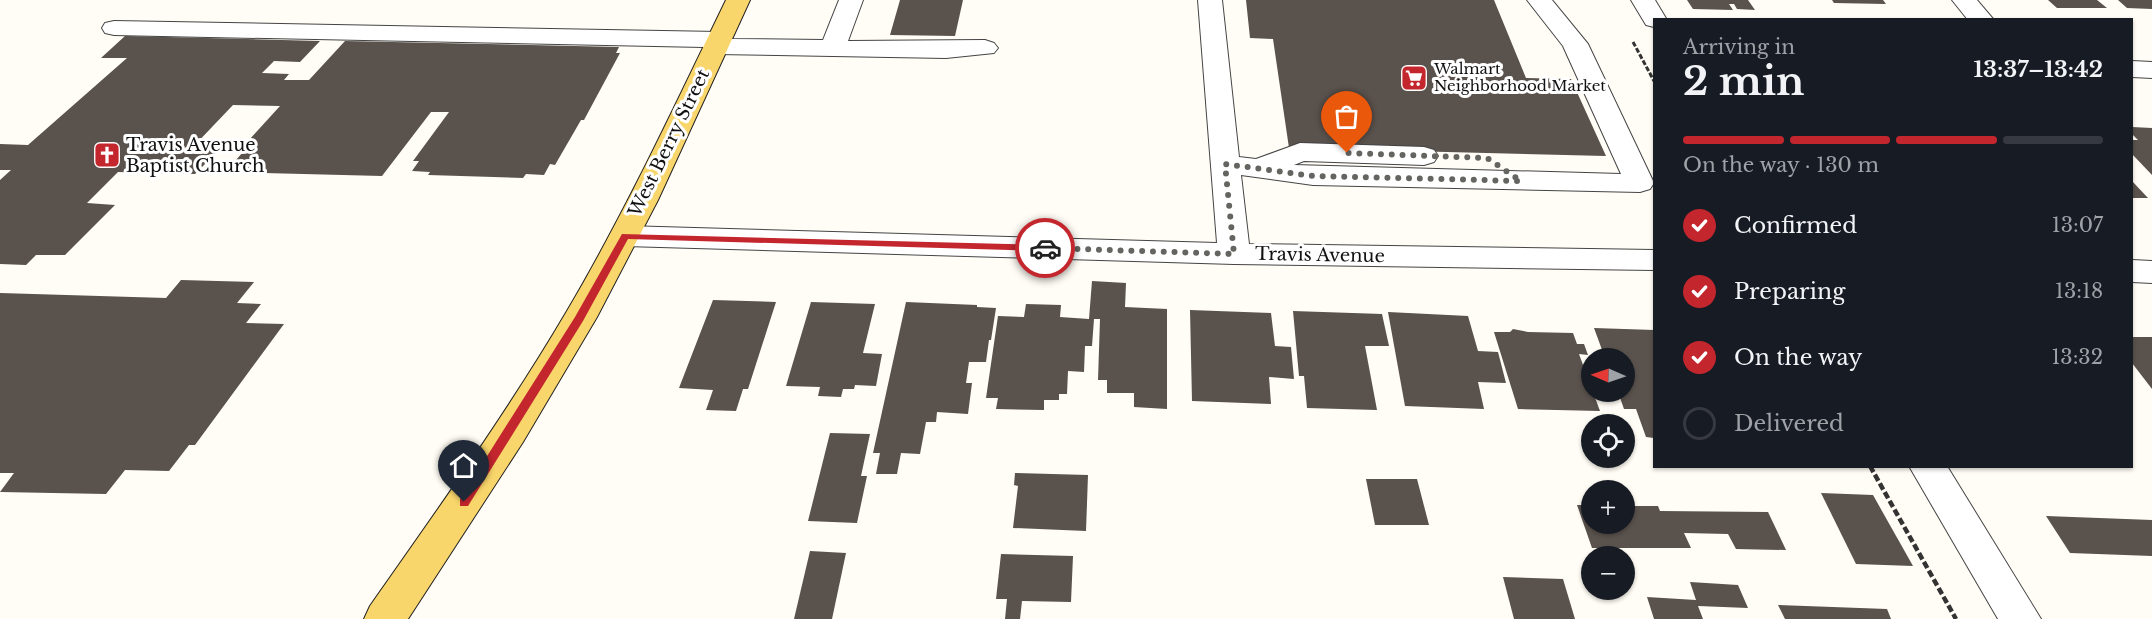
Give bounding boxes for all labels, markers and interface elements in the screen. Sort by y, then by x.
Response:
text: Arriving in [1683,35,1795,59]
text: 13:37–13:42 [1973,56,2103,83]
text: 2 min [1683,57,1804,106]
place label: Walmart Neighborhood Market [1433,59,1606,95]
supermarket icon: Walmart Neighborhood Market [1399,63,1429,93]
street label: West Berry Street [623,65,714,221]
pin [1321,91,1372,153]
icon: bag [1330,100,1363,133]
place label: Travis Avenue Baptist Church [126,134,264,177]
church icon: Travis Avenue Baptist Church [92,140,122,170]
text: On the way · 130 m [1683,153,1879,177]
icon: check [1683,209,1716,242]
text: Confirmed [1734,212,1857,239]
text: 13:07 [2052,213,2103,237]
courier [1015,218,1075,278]
icon: car [1029,232,1062,265]
street label: Travis Avenue [1255,243,1385,267]
icon: check [1683,275,1716,308]
text: Preparing [1734,278,1845,305]
text: 13:18 [2055,279,2103,303]
icon: check [1683,341,1716,374]
text: On the way [1734,344,1862,371]
text: 13:32 [2051,345,2103,369]
north arrow [1581,348,1635,402]
map controls [1581,348,1635,600]
text: Delivered [1734,410,1844,437]
button: locate [1581,414,1635,468]
pin [438,440,489,502]
icon: home [447,449,480,482]
button: + [1581,480,1635,534]
button: − [1581,546,1635,600]

